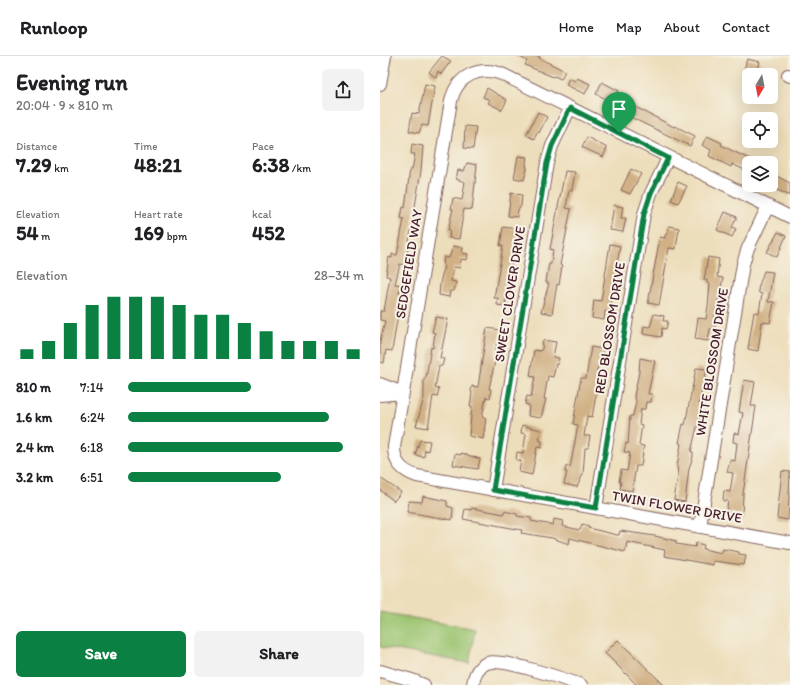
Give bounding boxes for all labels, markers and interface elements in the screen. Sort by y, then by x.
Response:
text: Runloop [20,16,87,39]
text: Home [559,19,594,36]
text: Map [616,19,642,36]
text: About [664,19,700,36]
text: Contact [722,19,770,36]
north arrow [742,68,778,104]
map controls [742,68,778,192]
text: Evening run [16,69,128,96]
button: share [322,69,364,111]
pin [602,92,636,133]
text: 20:04 · 9 × 810 m [16,98,113,113]
icon: arrive [608,98,630,120]
button: locate [742,112,778,148]
text: Distance [16,140,57,153]
text: Time [134,140,157,153]
text: Pace [252,140,274,153]
text: 7.29 [16,153,52,177]
text: 48:21 [134,153,182,177]
text: 6:38 [252,153,289,177]
button: layers [742,156,778,192]
text: km [52,162,69,175]
text: /km [289,162,311,175]
text: Elevation [16,208,60,221]
text: Heart rate [134,208,183,221]
text: kcal [252,208,272,221]
street label: SEDGEFIELD WAY [392,208,426,320]
text: 54 [16,221,39,245]
text: 169 [134,221,164,245]
text: 452 [252,221,285,245]
street label: SWEET CLOVER DRIVE [491,225,529,363]
text: m [39,230,50,243]
text: bpm [164,230,187,243]
street label: RED BLOSSOM DRIVE [591,261,629,395]
text: Elevation [16,268,68,283]
text: 28–34 m [314,268,364,283]
street label: WHITE BLOSSOM DRIVE [692,287,732,437]
text: 810 m [16,380,51,395]
text: 7:14 [80,380,103,395]
text: 1.6 km [16,410,52,425]
text: 6:24 [80,410,105,425]
text: 2.4 km [16,440,54,455]
text: 6:18 [80,440,103,455]
text: 3.2 km [16,470,53,485]
text: 6:51 [80,470,103,485]
street label: TWIN FLOWER DRIVE [610,487,744,527]
button: Save [16,631,186,677]
button: Share [194,631,364,677]

